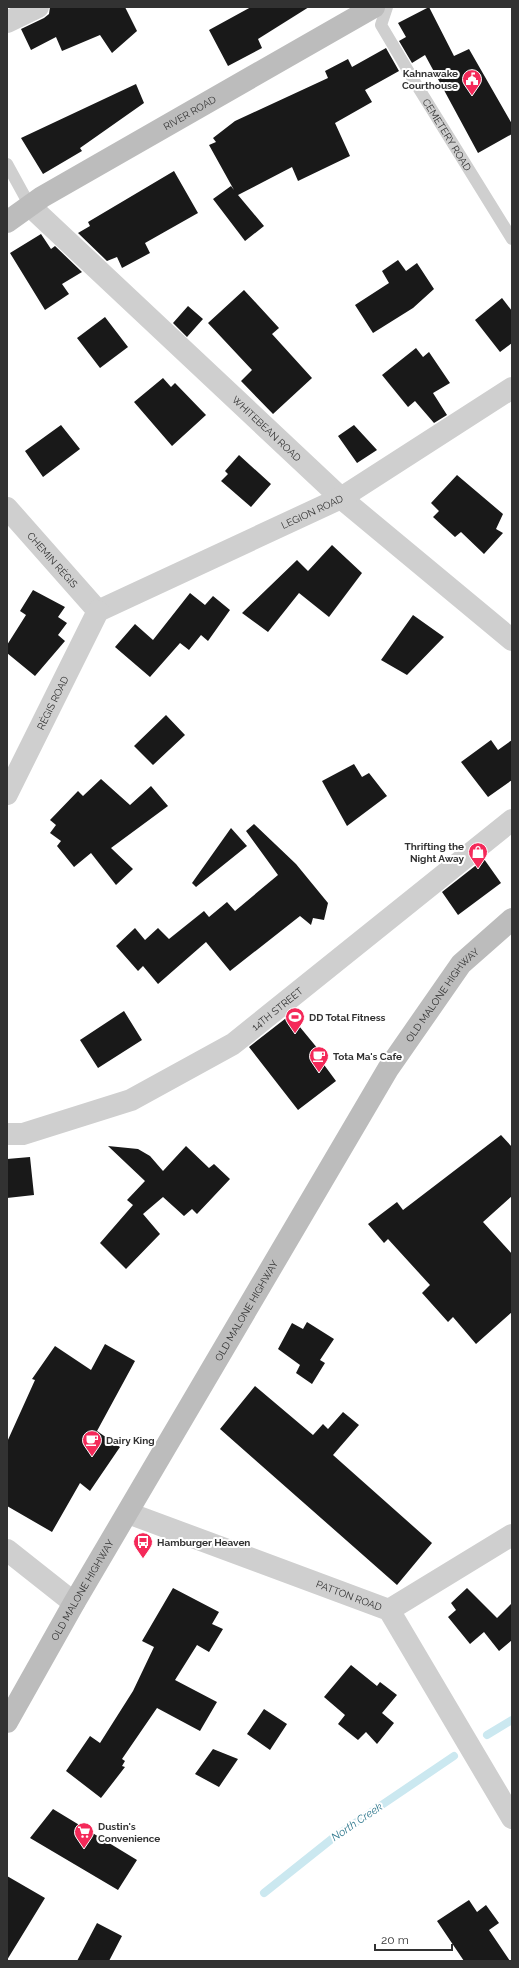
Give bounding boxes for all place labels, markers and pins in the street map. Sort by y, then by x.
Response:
place label: Kahnawake Courthouse [402,68,458,91]
public building icon: Kahnawake Courthouse [461,68,483,96]
place label: Thrifting the Night Away [405,841,464,864]
shop icon: Thrifting the Night Away [467,841,489,869]
sports icon: DD Total Fitness [284,1006,306,1034]
place label: DD Total Fitness [309,1012,386,1023]
cafe icon: Tota Ma's Cafe [308,1045,330,1073]
place label: Tota Ma's Cafe [333,1051,402,1062]
cafe icon: Dairy King [81,1429,103,1457]
place label: Dairy King [106,1435,155,1446]
bus stop icon: Hamburger Heaven [132,1531,154,1559]
place label: Hamburger Heaven [157,1537,250,1548]
supermarket icon: Dustin's Convenience [73,1821,95,1849]
place label: Dustin's Convenience [98,1821,160,1844]

